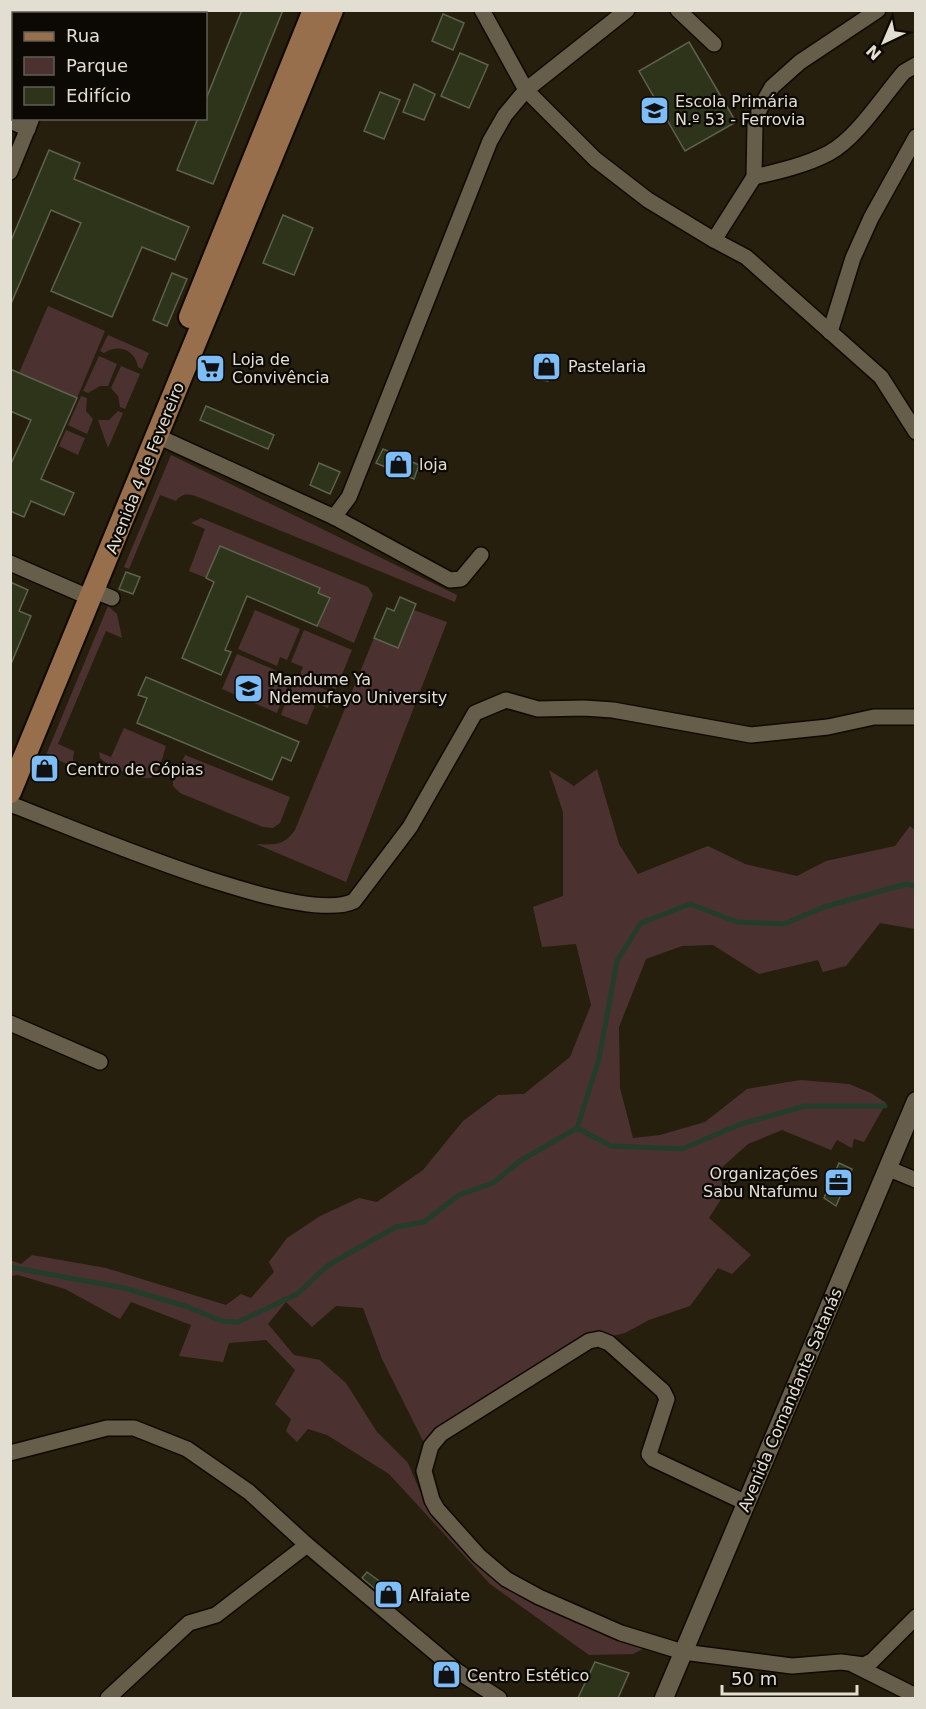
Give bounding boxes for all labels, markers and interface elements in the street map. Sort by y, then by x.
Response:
legend [12,12,207,120]
north arrow [854,12,914,72]
text: Rua [66,25,100,46]
text: N [863,41,885,64]
text: Parque [66,55,128,76]
text: Edifício [66,85,131,106]
place label: Escola Primária N.º 53 - Ferrovia [675,92,805,129]
school or university icon: Escola Primária N.º 53 - Ferrovia [638,94,670,126]
place label: Loja de Convivência [232,350,330,387]
shop icon: Pastelaria [531,350,563,382]
supermarket icon: Loja de Convivência [195,352,227,384]
place label: Pastelaria [568,357,646,376]
street label: Avenida 4 de Fevereiro [102,379,188,557]
shop icon: loja [382,448,414,480]
place label: loja [419,455,447,474]
place label: Mandume Ya Ndemufayo University [269,670,447,707]
school or university icon: Mandume Ya Ndemufayo University [232,672,264,704]
shop icon: Centro de Cópias [29,753,61,785]
place label: Centro de Cópias [66,760,203,779]
place label: Organizações Sabu Ntafumu [703,1164,818,1201]
office icon: Organizações Sabu Ntafumu [823,1166,855,1198]
street label: Avenida Comandante Satanás [734,1285,846,1515]
shop icon: Alfaiate [372,1579,404,1611]
place label: Alfaiate [409,1586,470,1605]
scale bar [722,1658,857,1696]
shop icon: Centro Estético [430,1659,462,1691]
place label: Centro Estético [467,1666,589,1685]
text: 50 m [731,1668,777,1689]

